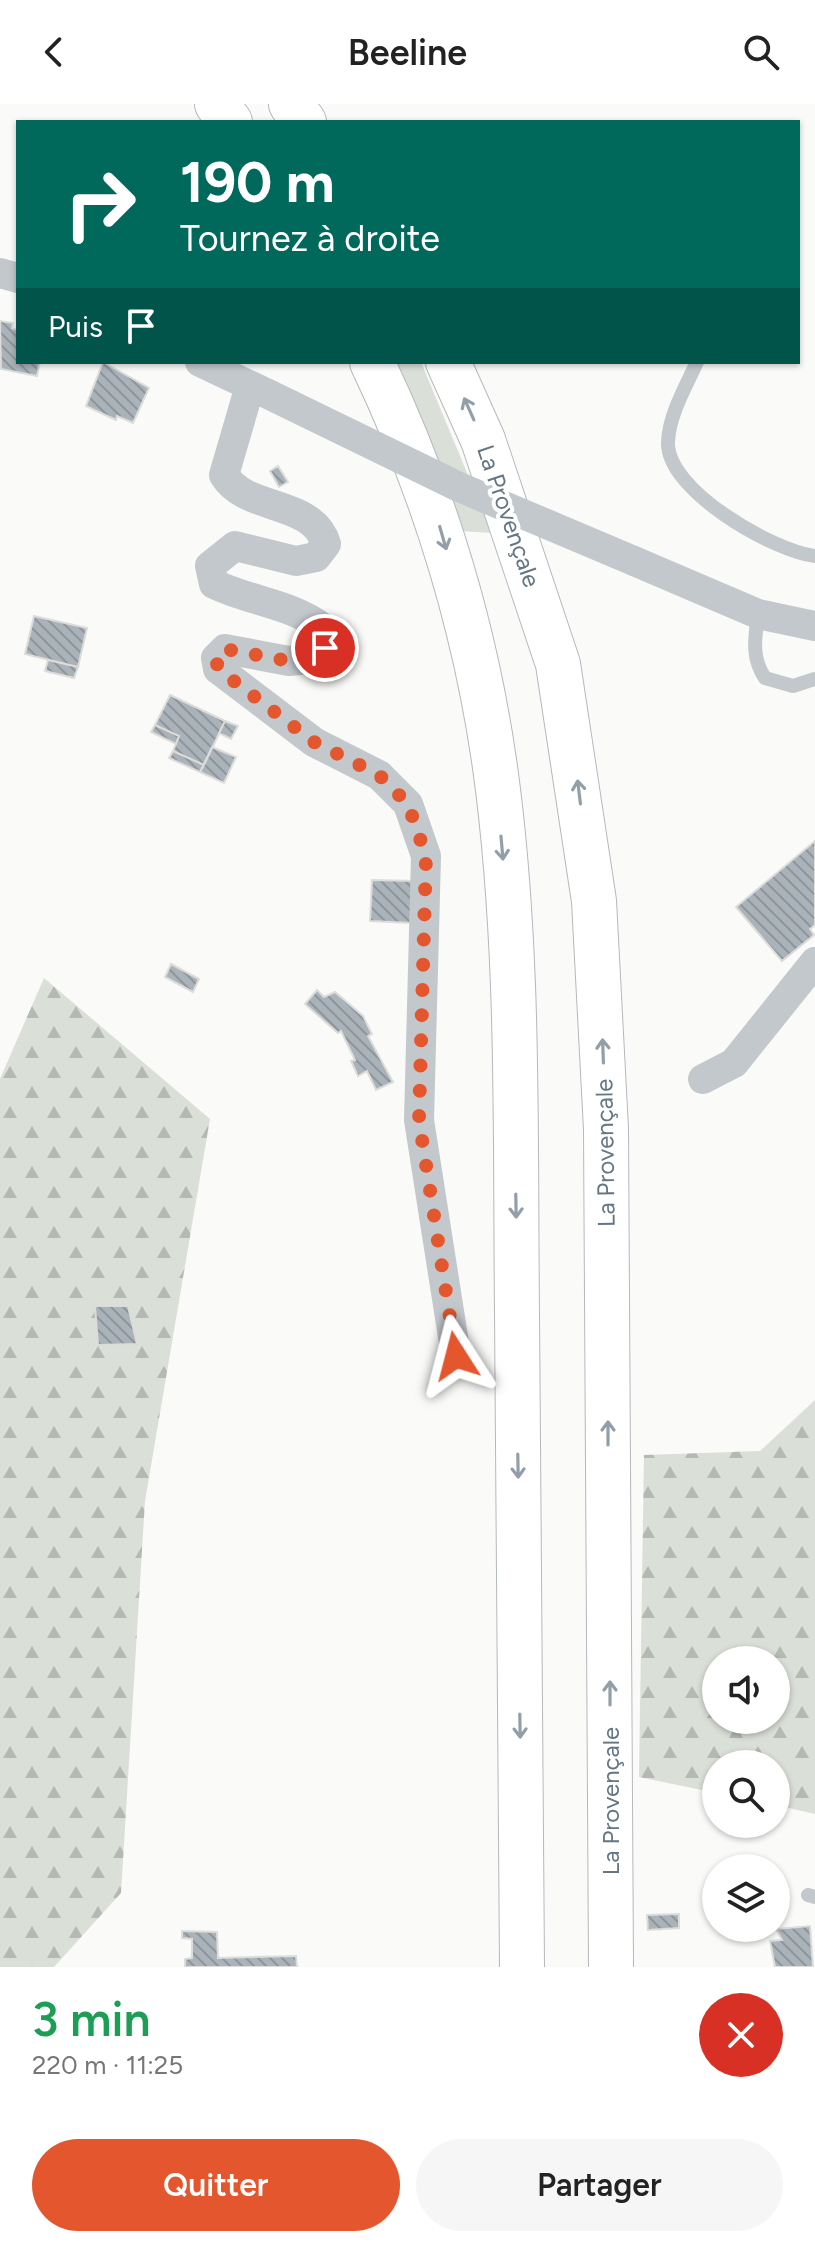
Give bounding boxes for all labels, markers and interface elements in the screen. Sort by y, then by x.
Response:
icon: back [32,30,76,74]
icon: search [739,30,783,74]
text: Beeline [348,31,467,74]
text: 190 m [180,149,335,216]
icon: right [48,152,152,256]
text: Tournez à droite [180,217,440,260]
icon: arrive [119,304,163,348]
text: Puis [48,308,103,345]
one-way arrow [461,397,476,421]
street label: La Provençale [471,441,547,591]
one-way arrow [437,525,451,550]
pin [291,614,359,682]
icon: arrive [303,626,347,670]
one-way arrow [572,779,587,806]
one-way arrow [495,834,510,861]
one-way arrow [596,1038,611,1065]
street label: La Provençale [589,1079,621,1227]
one-way arrow [508,1192,523,1219]
position arrow [414,1314,498,1398]
one-way arrow [600,1420,616,1447]
one-way arrow [510,1452,526,1479]
map controls [702,1646,790,1942]
button: sound [702,1646,790,1734]
one-way arrow [602,1680,618,1707]
one-way arrow [512,1712,528,1739]
street label: La Provençale [596,1727,625,1875]
button: search [702,1750,790,1838]
button: layers [702,1854,790,1942]
text: 3 min [32,1990,151,2048]
button: close [699,1993,783,2077]
text: 220 m · 11:25 [32,2049,183,2081]
button: Quitter [32,2139,400,2231]
button: Partager [416,2139,783,2231]

